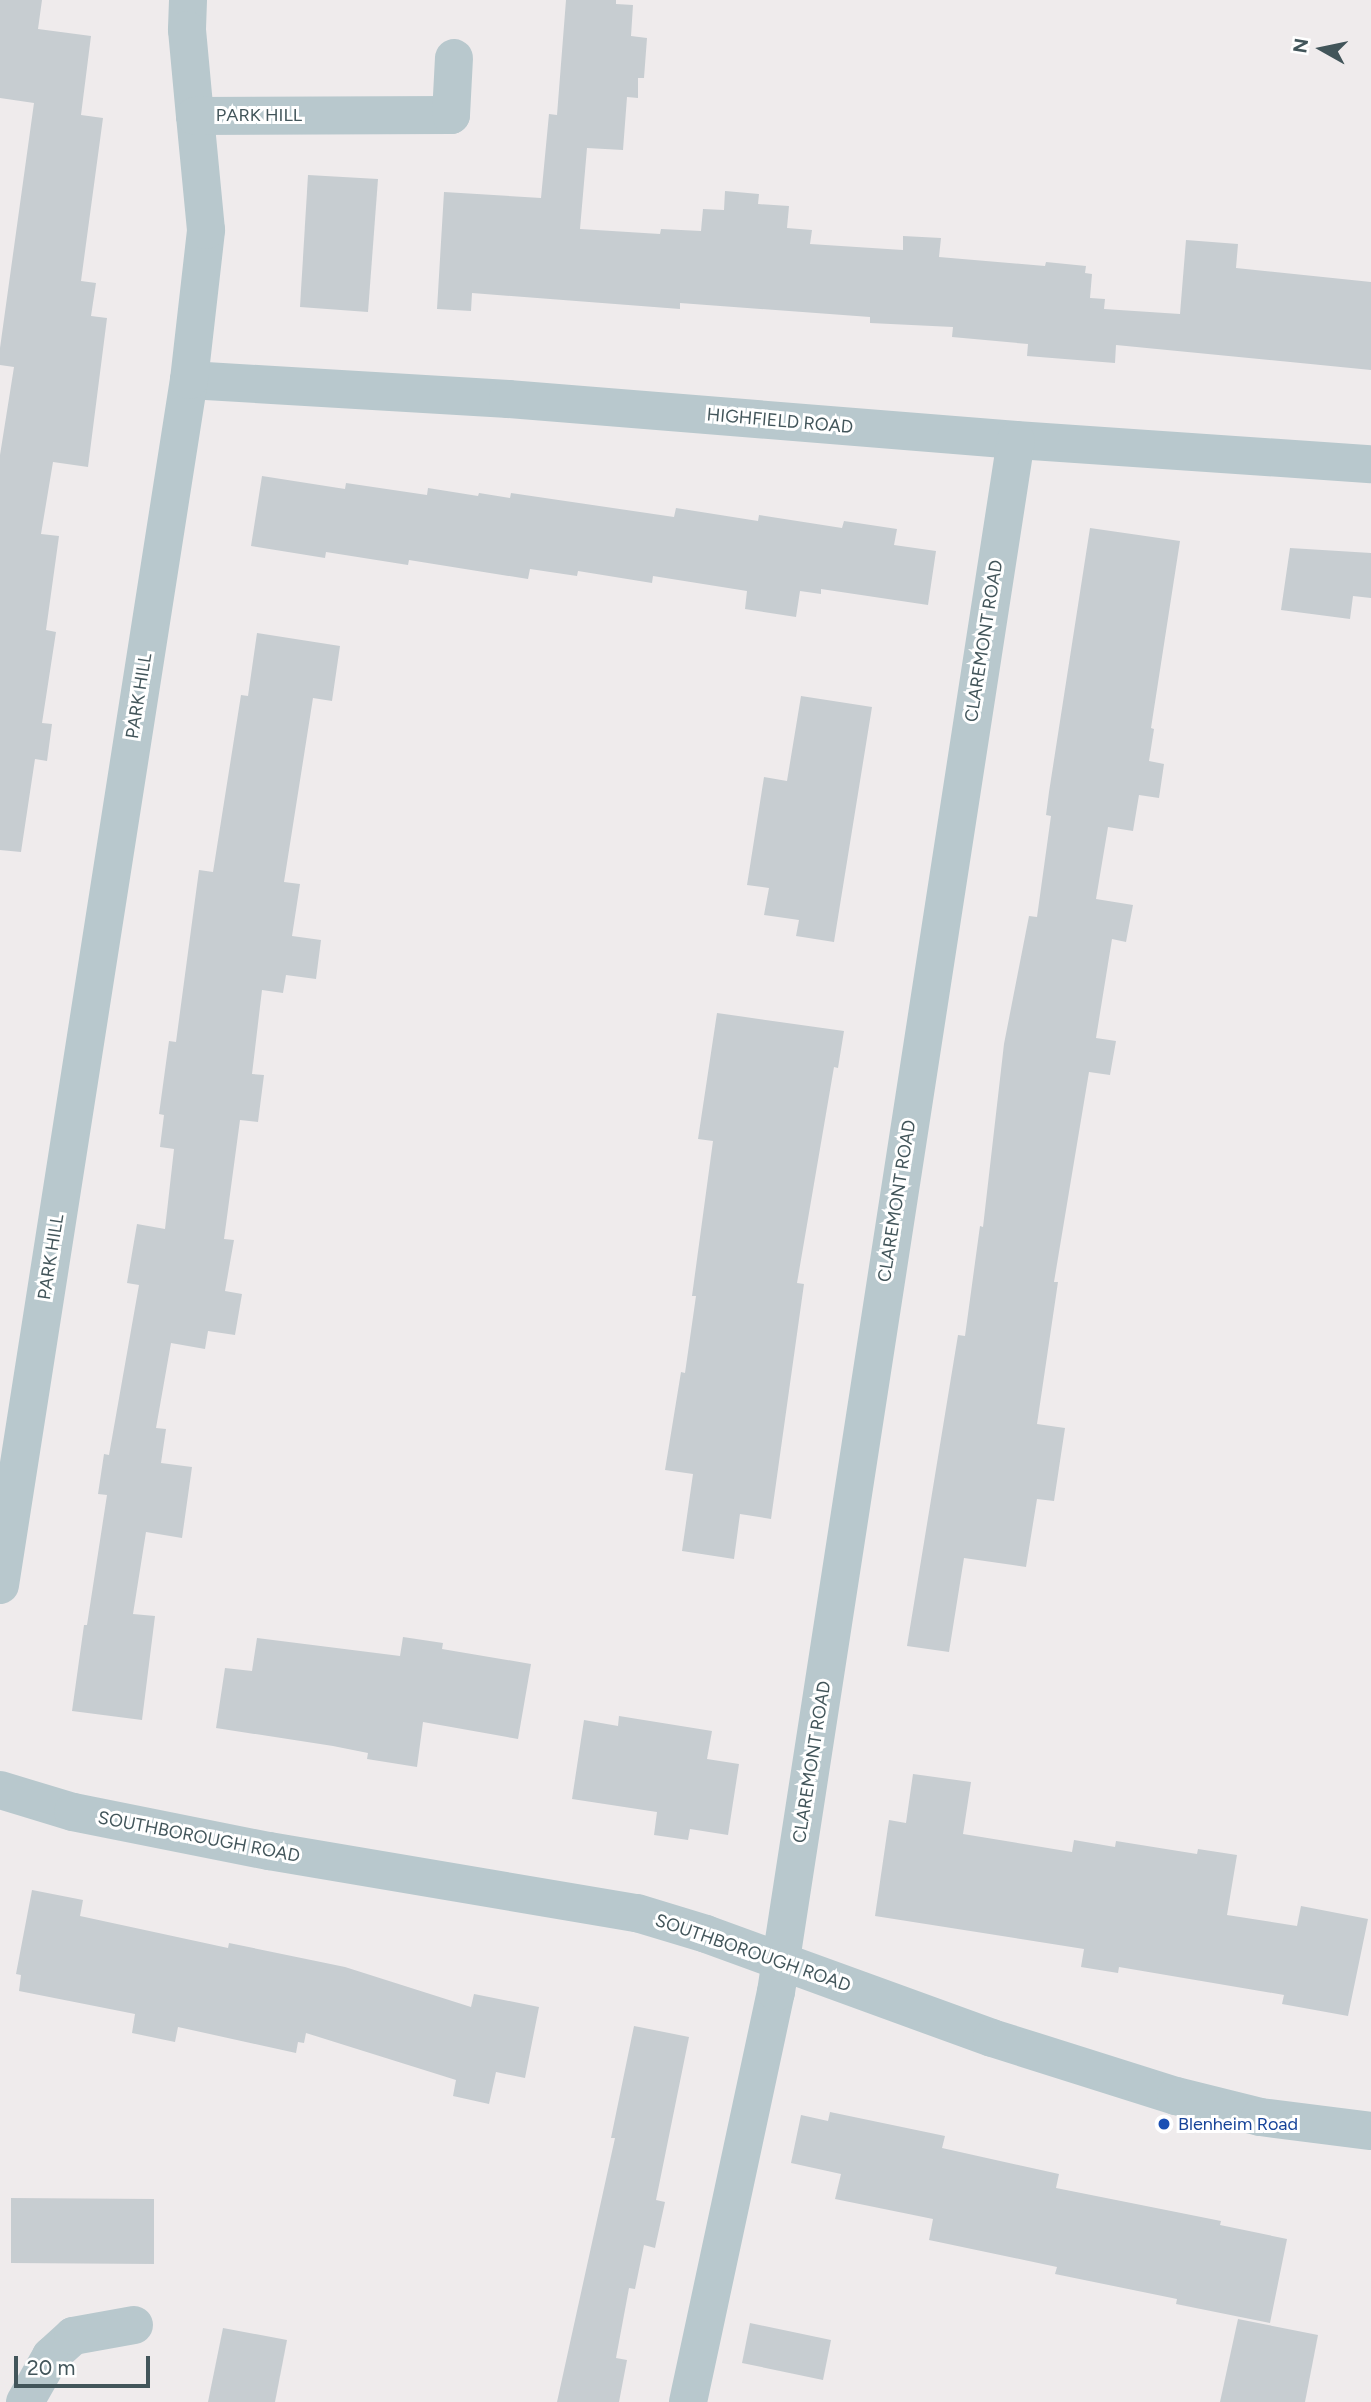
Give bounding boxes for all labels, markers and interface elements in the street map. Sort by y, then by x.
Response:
north arrow [1287,14,1357,84]
text: N [1288,37,1313,55]
street label: PARK HILL [216,104,302,126]
street label: HIGHFIELD ROAD [706,404,854,438]
street label: CLAREMONT ROAD [961,558,1007,724]
street label: PARK HILL [122,652,156,740]
street label: CLAREMONT ROAD [874,1118,920,1284]
street label: PARK HILL [34,1213,68,1301]
street label: CLAREMONT ROAD [789,1679,835,1845]
street label: SOUTHBOROUGH ROAD [96,1807,302,1867]
street label: SOUTHBOROUGH ROAD [652,1909,854,1997]
place label: Blenheim Road [1178,2113,1298,2135]
marker: Blenheim Road [1156,2116,1172,2132]
scale bar [18,2342,154,2386]
text: 20 m [27,2355,75,2380]

